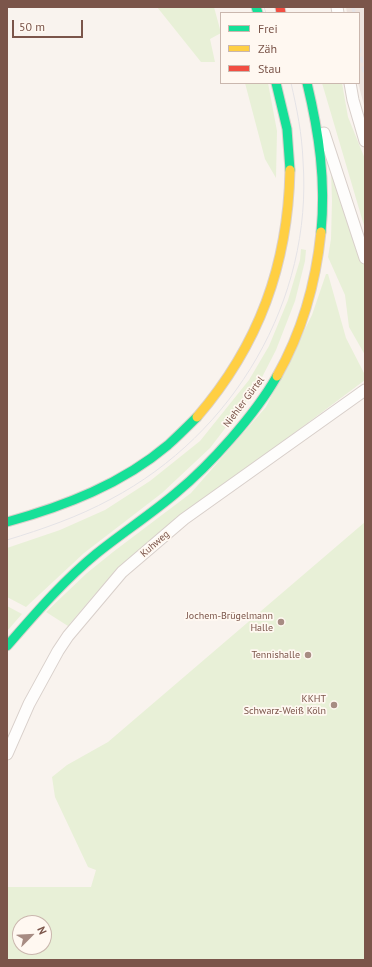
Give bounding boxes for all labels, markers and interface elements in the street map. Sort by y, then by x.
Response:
scale bar [14,12,85,38]
legend [220,12,360,84]
text: 50 m [19,19,45,34]
text: Frei [258,21,278,36]
text: Zäh [258,41,277,56]
text: Stau [258,61,281,76]
street label: Niehler Gürtel [221,374,267,430]
street label: Kuhweg [138,528,172,560]
place label: Jochem-Brügelmann Halle [186,610,273,634]
marker: Jochem-Brügelmann Halle [276,617,286,627]
place label: Tennishalle [251,649,300,661]
marker: Tennishalle [303,650,313,660]
place label: KKHT Schwarz-Weiß Köln [244,693,326,716]
marker: KKHT Schwarz-Weiß Köln [329,700,339,710]
north arrow [12,915,52,955]
text: N [34,924,50,937]

